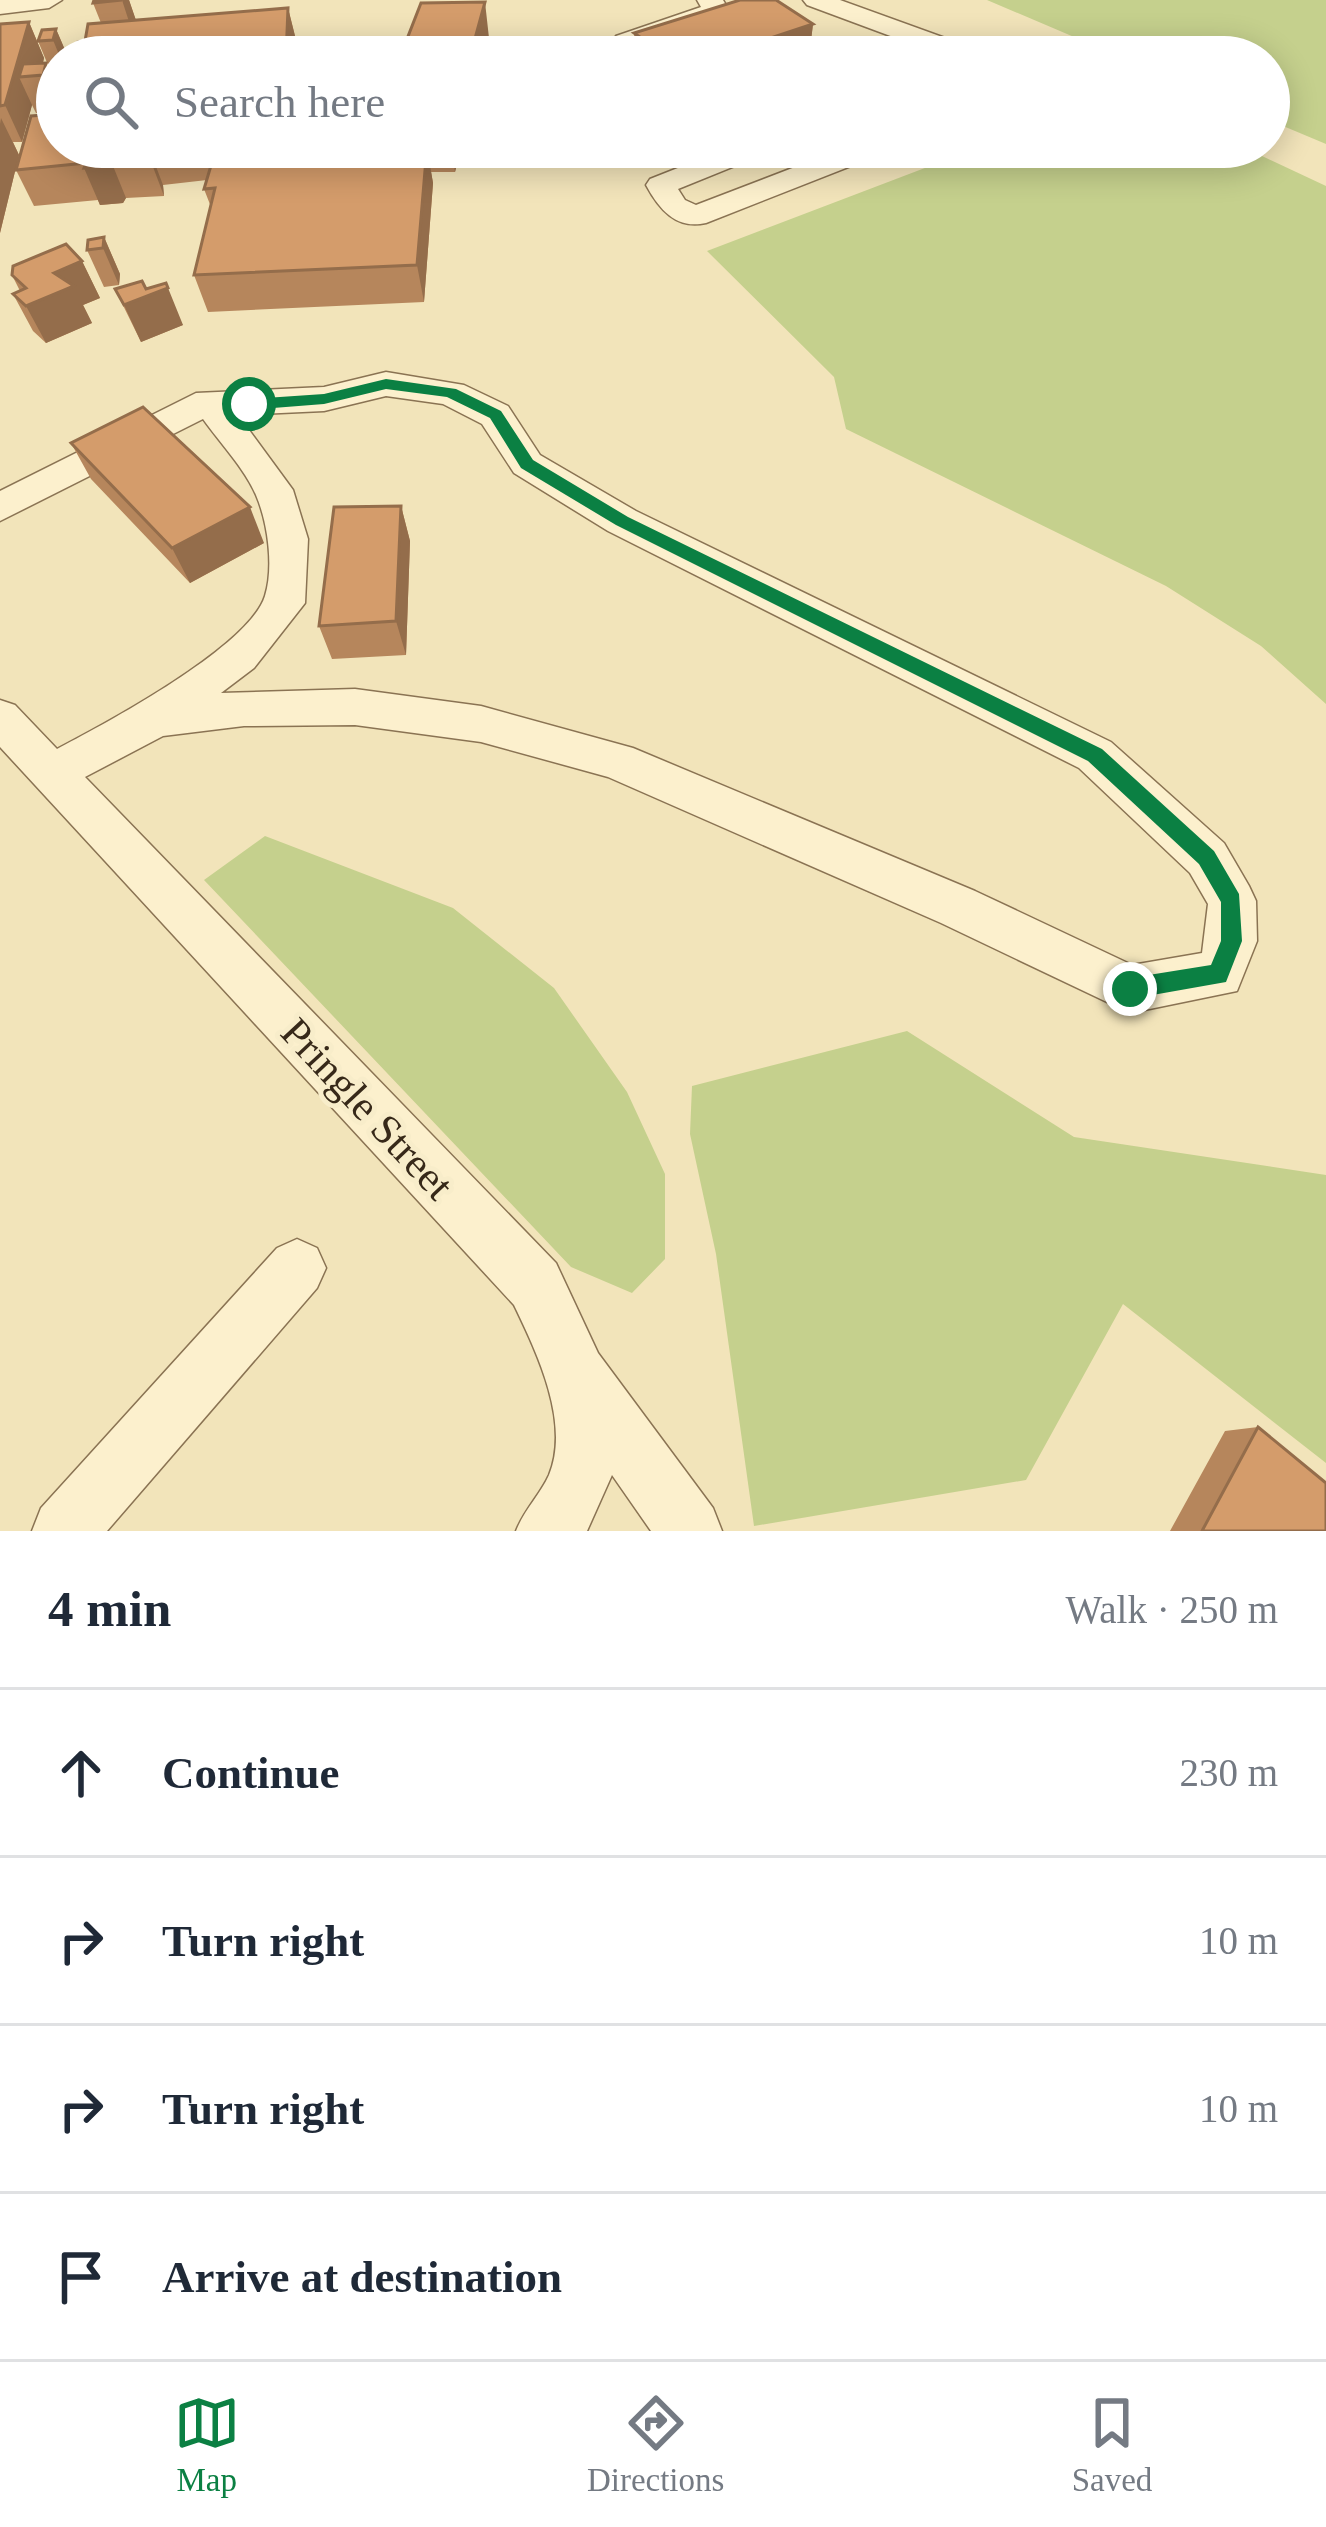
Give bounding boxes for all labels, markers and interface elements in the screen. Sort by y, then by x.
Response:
search box [36,36,1290,168]
icon: search [78,69,144,135]
text: Search here [174,77,385,127]
route start [222,377,276,431]
route end [1103,962,1157,1016]
street label: Pringle Street [272,1009,463,1209]
text: 4 min [48,1581,171,1637]
text: Walk · 250 m [1066,1588,1278,1631]
icon: ahead [48,1740,114,1806]
text: Continue [162,1748,340,1798]
text: 230 m [1179,1751,1278,1794]
icon: right [48,1908,114,1974]
text: Turn right [162,1916,364,1966]
text: 10 m [1199,1919,1278,1962]
icon: right [48,2076,114,2142]
text: Turn right [162,2084,364,2134]
text: 10 m [1199,2087,1278,2130]
icon: arrive [48,2244,114,2310]
text: Arrive at destination [162,2252,562,2302]
tab: Map [174,2390,240,2499]
tab: Directions [587,2390,724,2499]
tab: Saved [1072,2390,1152,2499]

